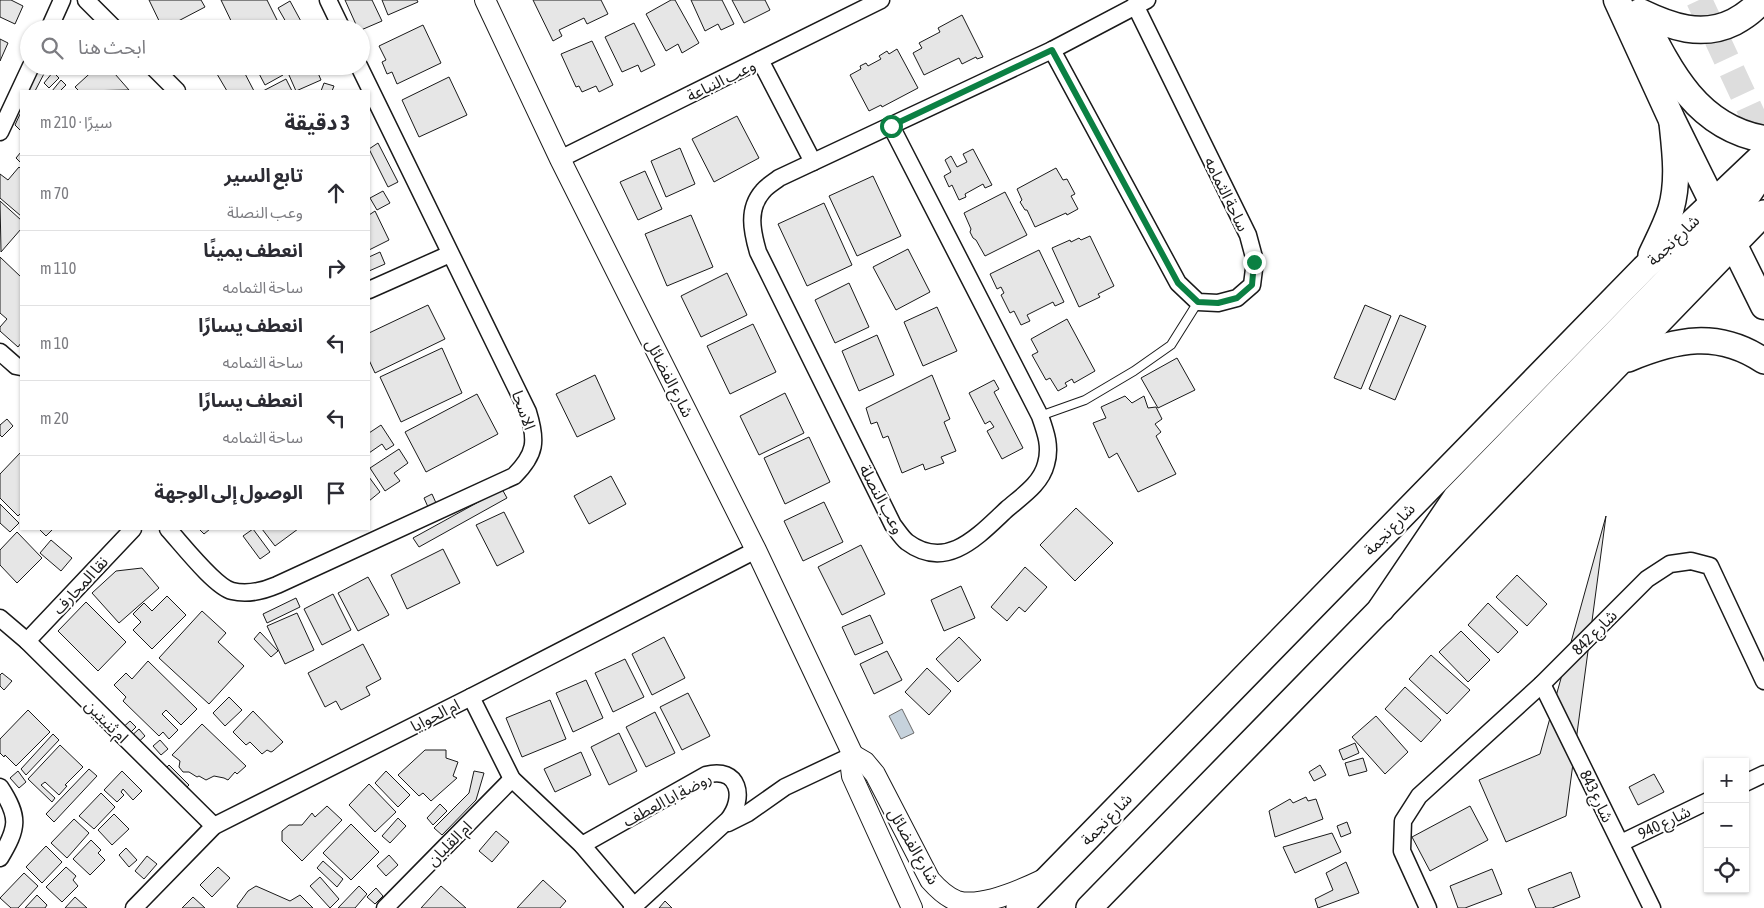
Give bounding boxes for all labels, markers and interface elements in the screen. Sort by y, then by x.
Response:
search box [20,20,370,75]
icon: search [38,34,66,62]
text: ابحث هنا [78,36,146,58]
street label: وعب النباعة [684,56,759,105]
text: 3 دقيقة [284,110,350,134]
text: سيرًا · 210 m [40,113,112,131]
route start [880,115,903,138]
street label: ساحة الثمامه [1201,154,1253,234]
text: تابع السير [224,164,303,186]
icon: ahead [322,179,350,207]
text: 70 m [40,184,69,202]
text: وعب النصلة [227,203,303,221]
street label: شارع نجمة [1643,211,1705,272]
text: انعطف يمينًا [203,239,303,261]
route end [1243,251,1266,274]
icon: right [322,254,350,282]
text: 110 m [40,259,76,277]
text: ساحة الثمامه [222,278,303,296]
text: انعطف يسارًا [198,314,303,336]
icon: left [322,329,350,357]
text: 10 m [40,334,69,352]
street label: شارع الفضائل [639,336,697,422]
text: ساحة الثمامه [222,353,303,371]
street label: الاسحا [509,388,539,432]
text: انعطف يسارًا [198,389,303,411]
icon: left [322,404,350,432]
text: 20 m [40,409,69,427]
text: ساحة الثمامه [222,428,303,446]
street label: وعب النصلة [855,461,908,537]
icon: arrive [322,479,350,507]
text: الوصول إلى الوجهة [154,481,303,503]
street label: شارع نجمة [1360,499,1421,561]
street label: نقا المحارف [49,552,112,618]
street label: شارع 842 [1568,606,1623,661]
street label: ام الحوايا [407,695,464,739]
street label: ام ثنيتين [79,696,132,749]
map controls [1704,758,1749,893]
button: + [1704,758,1749,803]
street label: شارع 843 [1573,767,1617,827]
street label: روضة ابا العطف [620,768,715,831]
street label: شارع نجمة [1077,789,1138,851]
street label: شارع 940 [1635,802,1695,846]
button: − [1704,803,1749,848]
street label: شارع الفضائل [881,805,943,889]
street label: ام القلبان [423,817,478,872]
button: locate [1704,848,1749,893]

